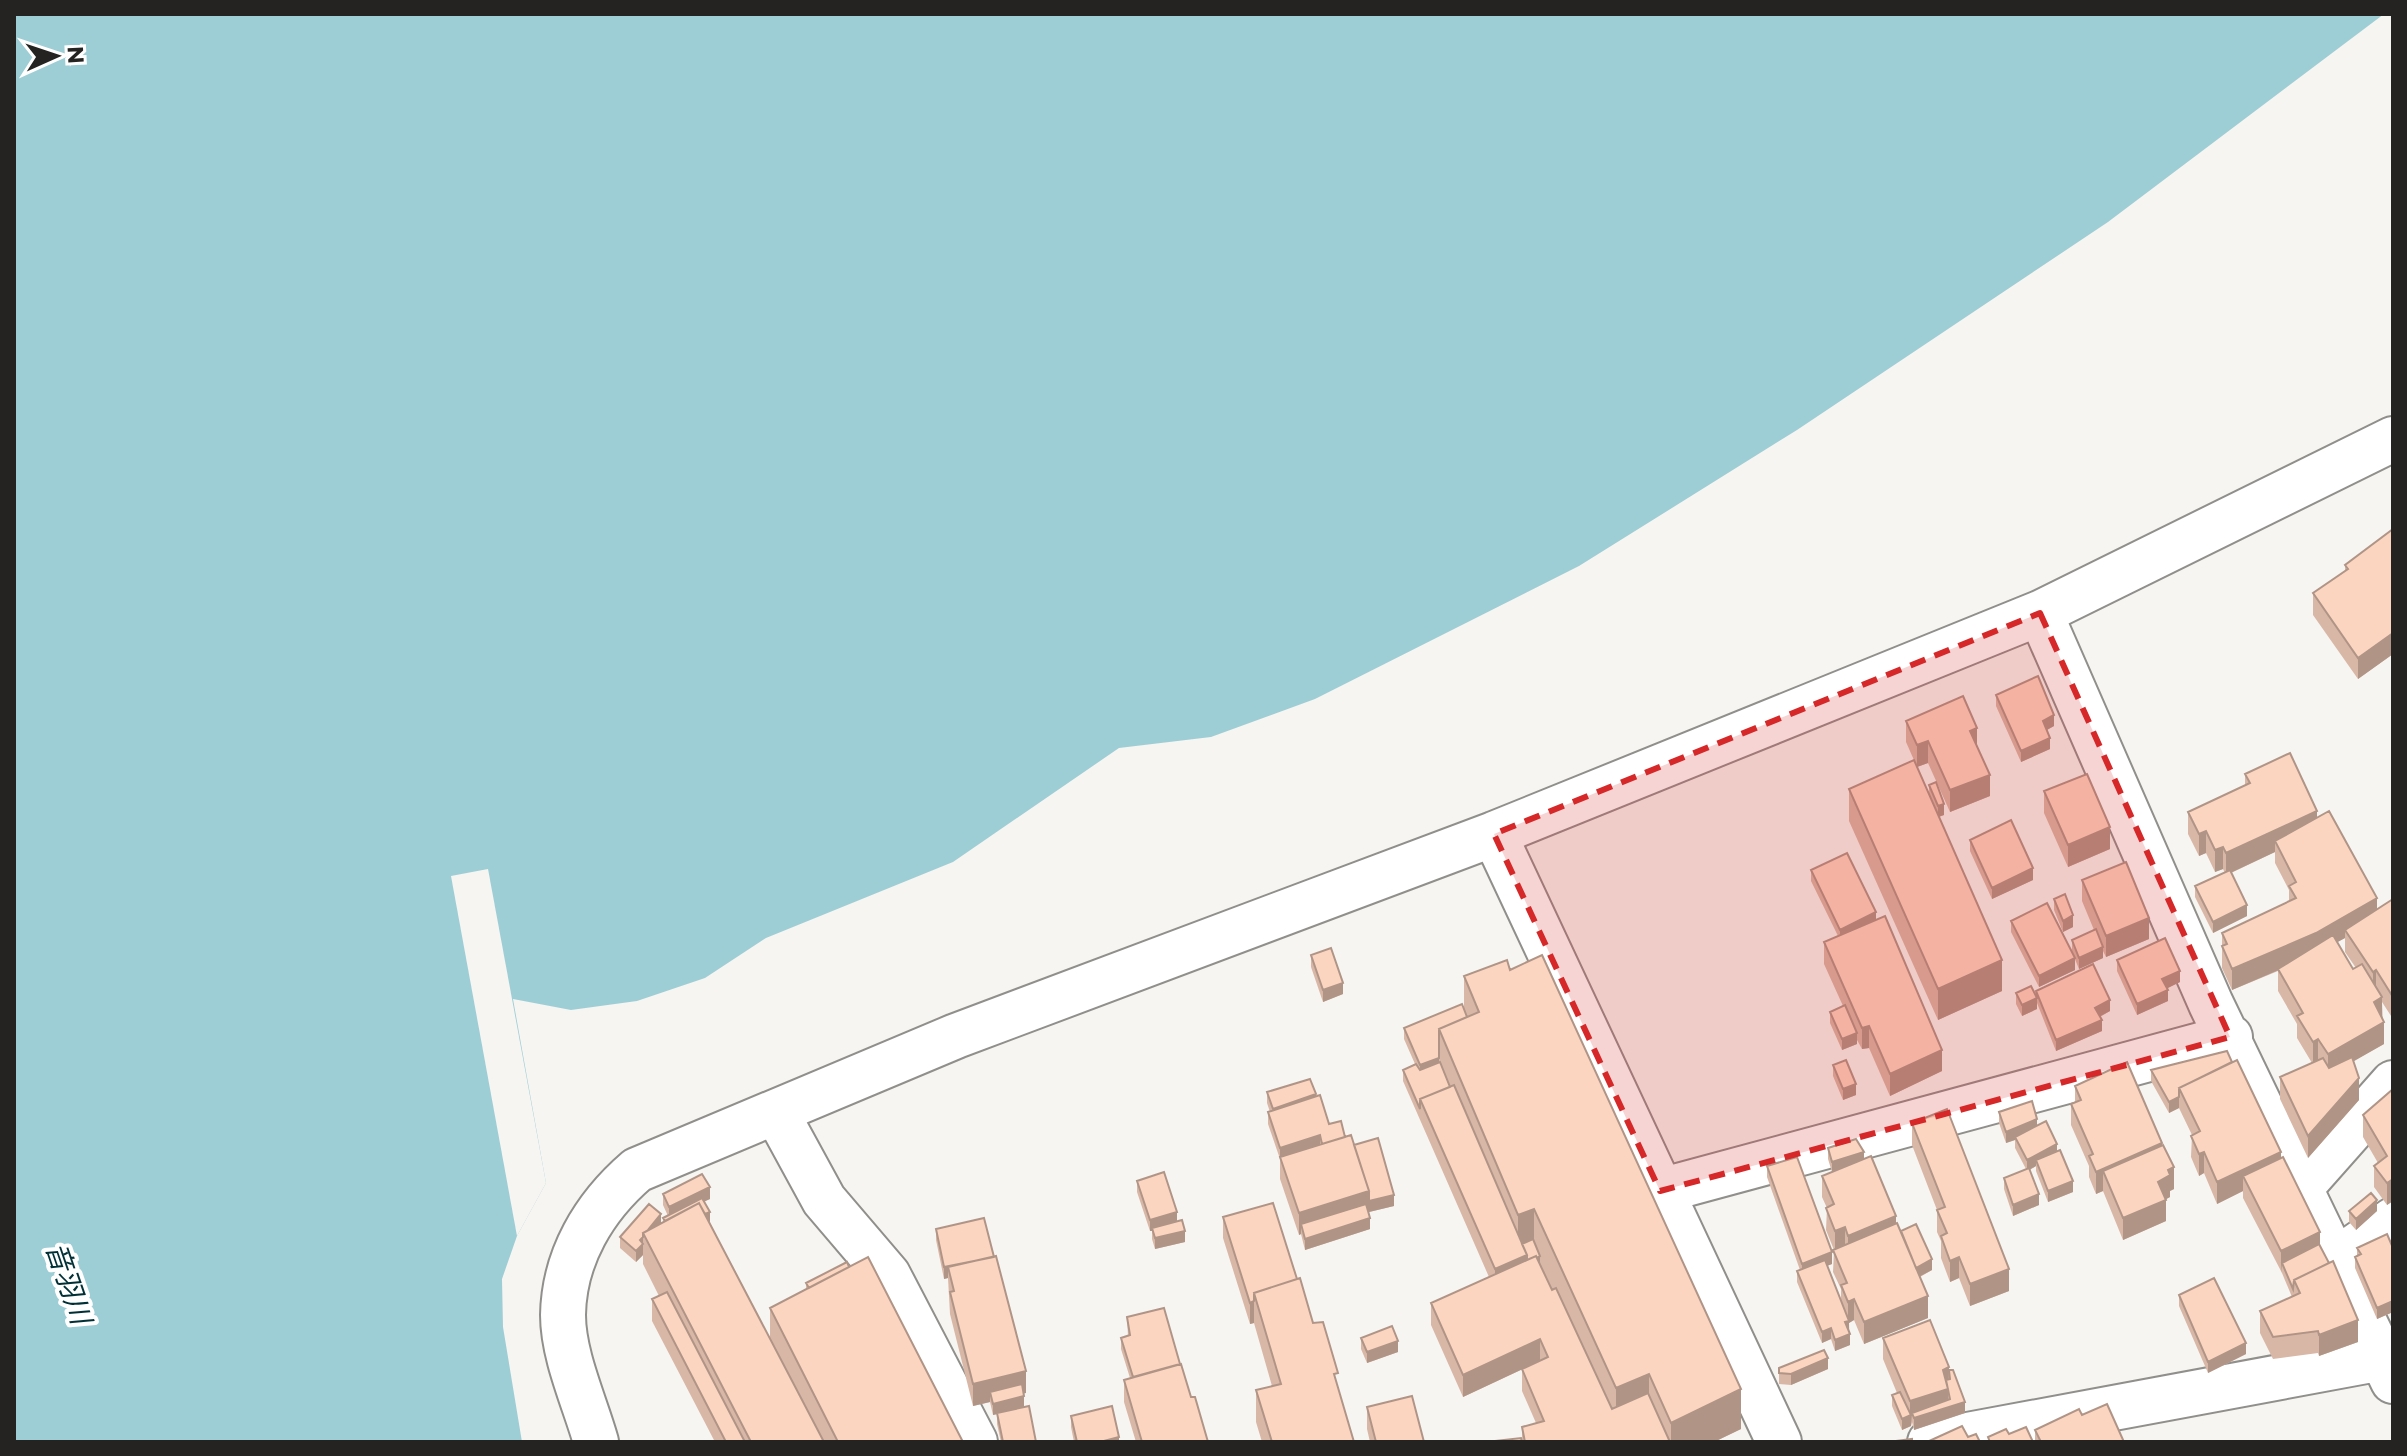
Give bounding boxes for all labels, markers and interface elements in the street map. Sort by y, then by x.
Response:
north arrow [16,16,96,96]
text: N [62,45,89,65]
water label: 音羽川 [39,1238,100,1331]

